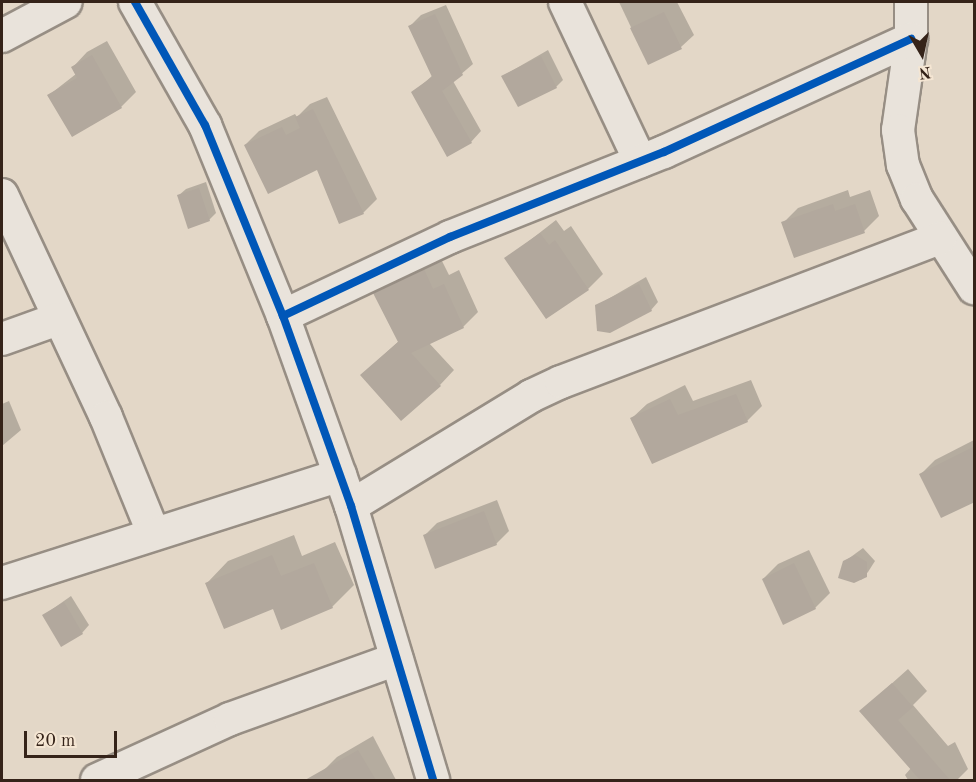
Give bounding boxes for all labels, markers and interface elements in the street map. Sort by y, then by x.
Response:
north arrow [892,24,952,84]
text: N [918,63,932,81]
scale bar [27,719,120,757]
text: 20 m [35,732,75,750]

